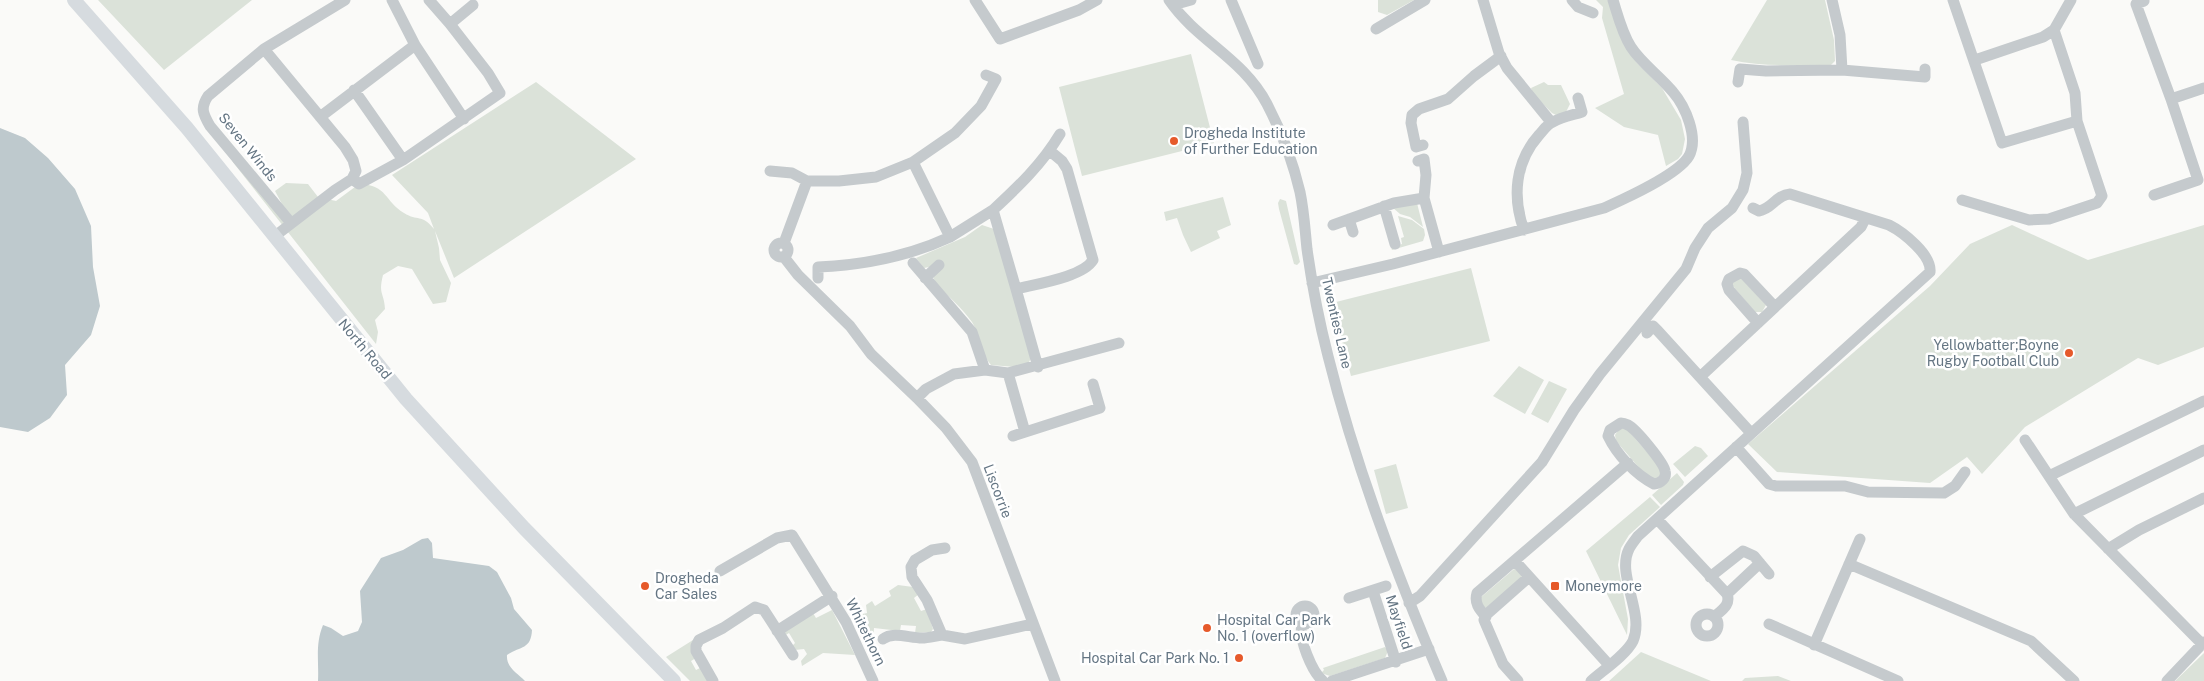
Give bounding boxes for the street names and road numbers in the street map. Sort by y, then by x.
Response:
street label: Seven Winds [215,109,281,185]
street label: Twenties Lane [1319,276,1355,370]
street label: North Road [335,316,395,382]
street label: Liscorrie [980,462,1016,520]
street label: Mayfield [1383,593,1415,651]
street label: Whitethorn [843,596,889,668]

